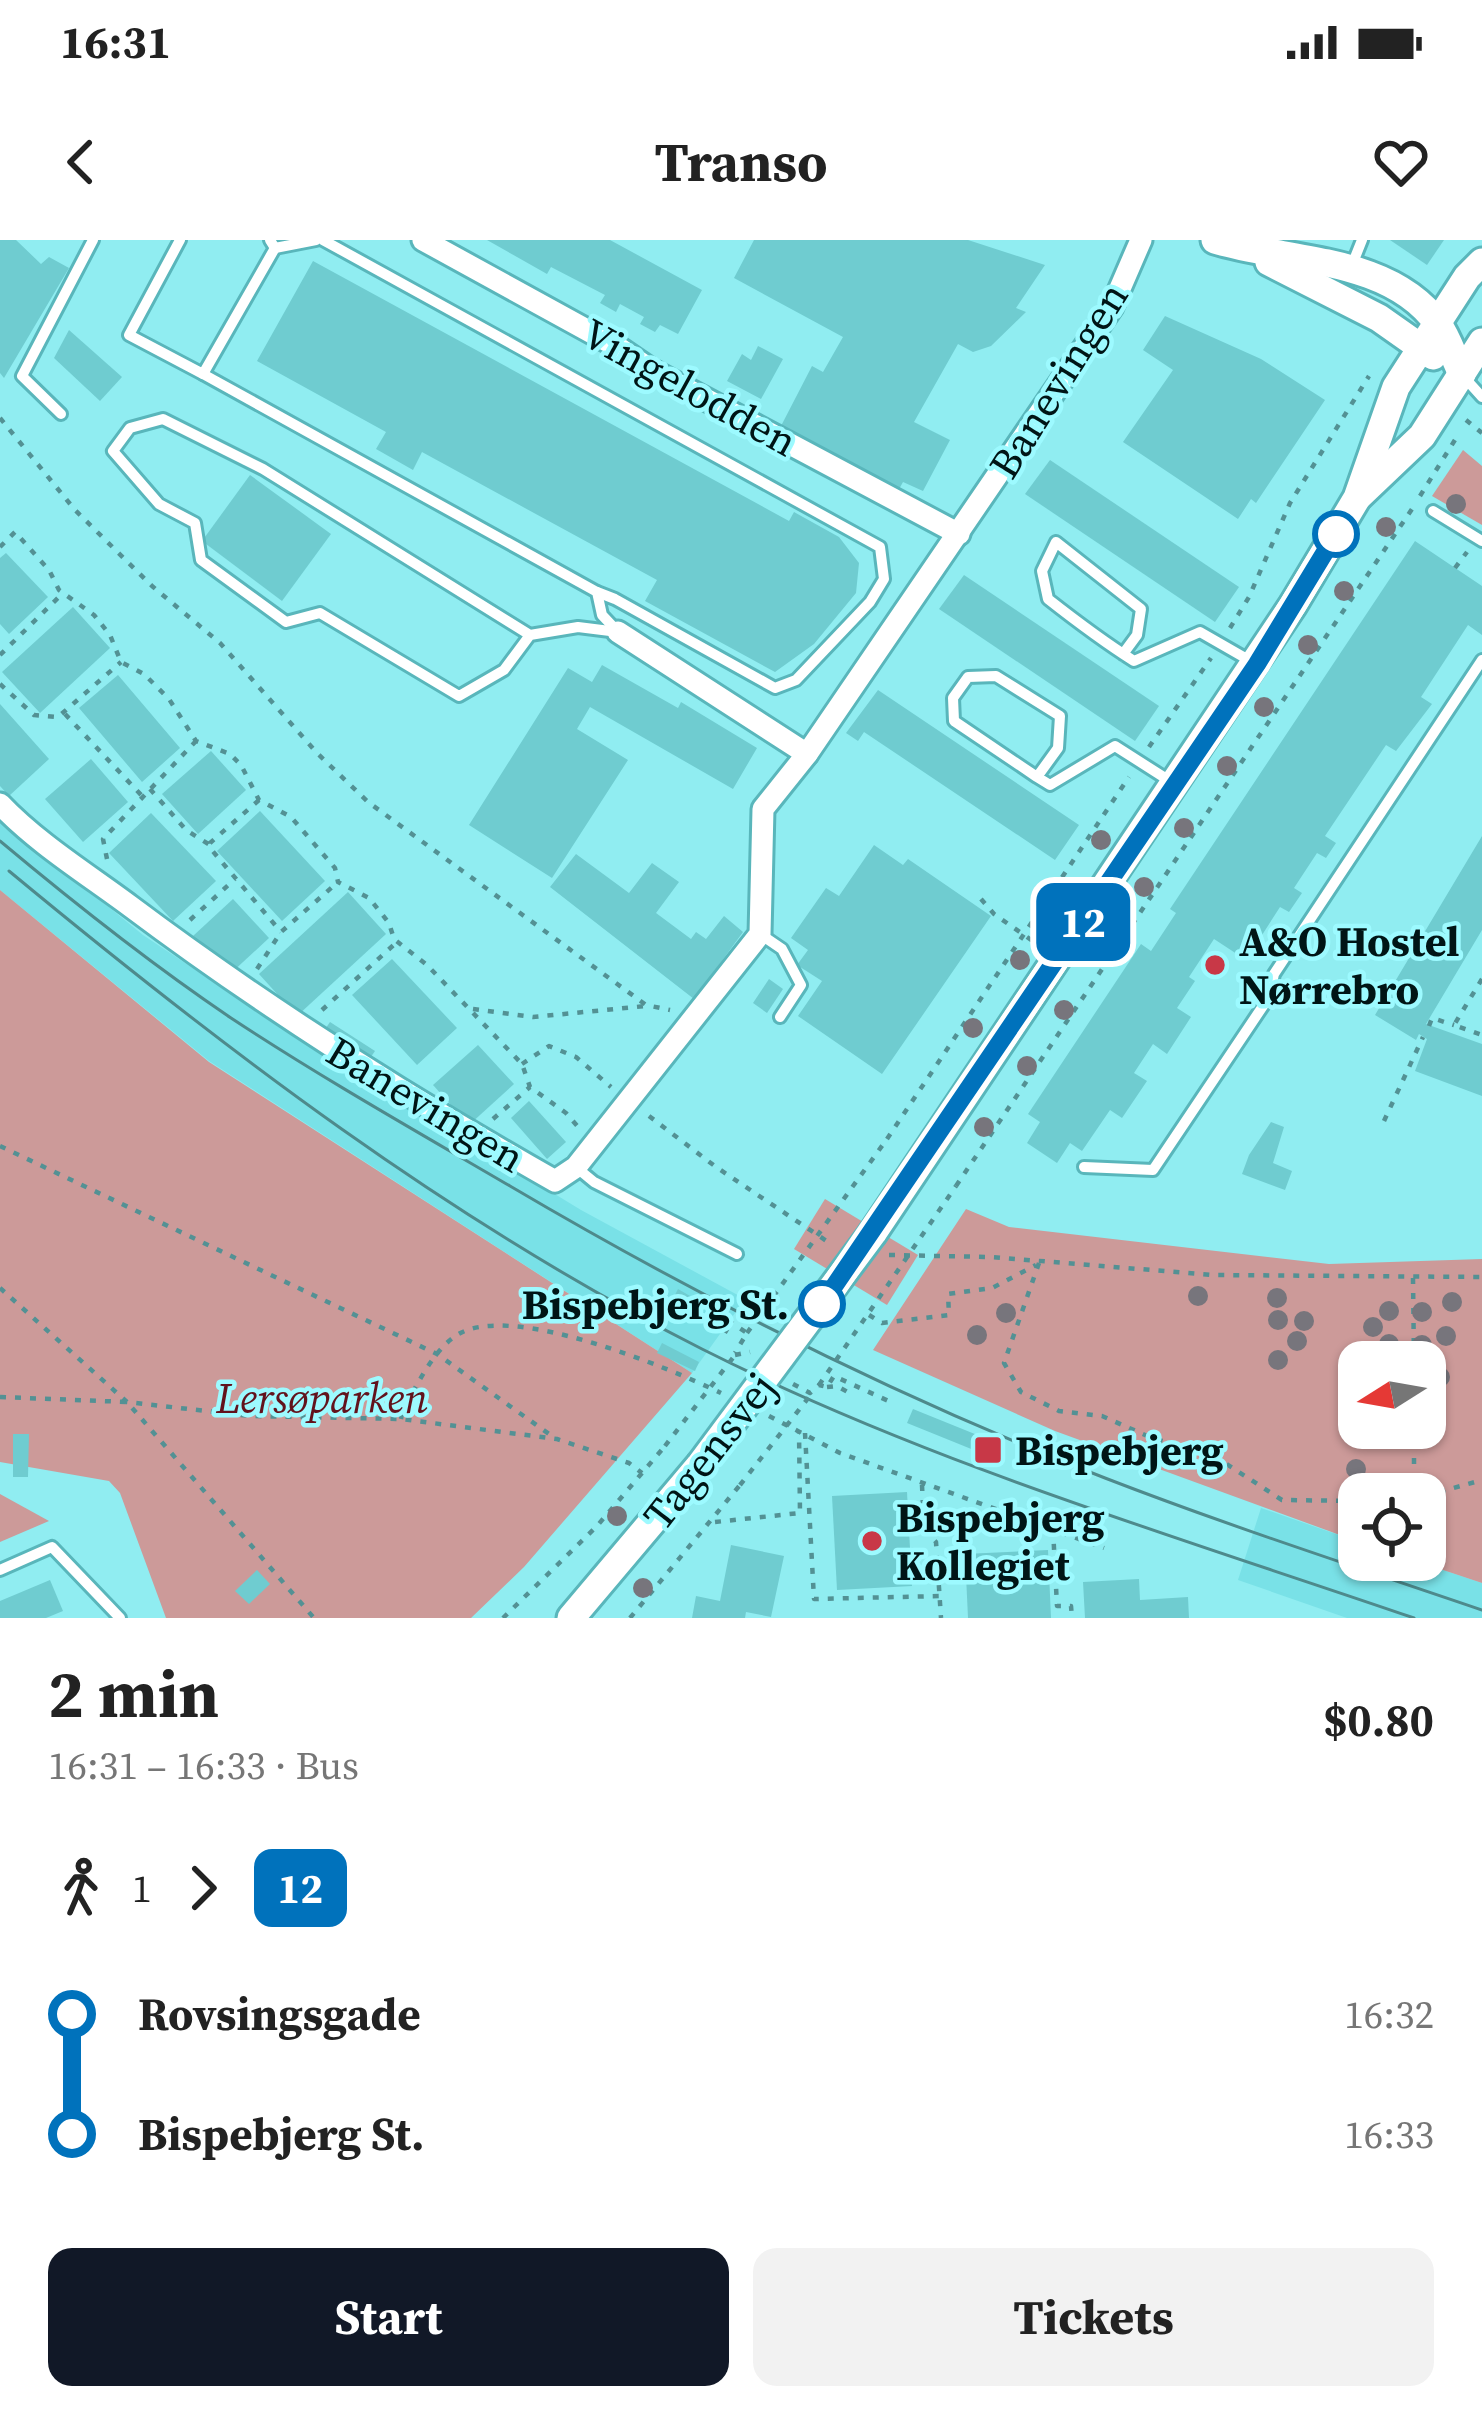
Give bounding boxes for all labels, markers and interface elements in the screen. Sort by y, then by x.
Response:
text: 16:31 [60,11,171,73]
text: Transo [655,125,827,199]
icon: back [48,129,114,195]
icon: heart [1368,129,1434,195]
street label: Banevingen [975,271,1141,489]
street label: Vingelodden [572,304,808,470]
unlabelled marker [1314,512,1358,556]
line badge: 12 [1029,883,1137,961]
text: 12 [1060,893,1106,951]
place label: A&O Hostel Nørrebro [1239,912,1460,1018]
marker: A&O Hostel Nørrebro [1202,952,1228,978]
street label: Banevingen [316,1022,536,1186]
place label: Bispebjerg St. [522,1275,789,1333]
marker: Bispebjerg St. [800,1282,844,1326]
north arrow [1338,1341,1446,1449]
map controls [1338,1341,1446,1581]
street label: Tagensvej [629,1360,789,1542]
park label: Lersøparken [215,1369,428,1427]
place label: Bispebjerg [1015,1421,1224,1479]
marker: Bispebjerg [972,1434,1004,1466]
button: locate [1338,1473,1446,1581]
place label: Bispebjerg Kollegiet [896,1488,1105,1594]
marker: Bispebjerg Kollegiet [859,1528,885,1554]
text: 2 min [48,1649,219,1739]
text: $0.80 [1323,1689,1434,1751]
text: 16:31 – 16:33 · Bus [48,1739,359,1792]
icon: walk [48,1855,114,1921]
icon: forward [170,1855,236,1921]
text: 12 [278,1859,323,1917]
text: 1 [132,1862,152,1915]
text: Rovsingsgade [138,1983,421,2045]
text: 16:32 [1344,1988,1434,2041]
text: Bispebjerg St. [138,2103,424,2165]
text: 16:33 [1344,2108,1434,2161]
button: Start [48,2248,729,2386]
button: Tickets [753,2248,1434,2386]

